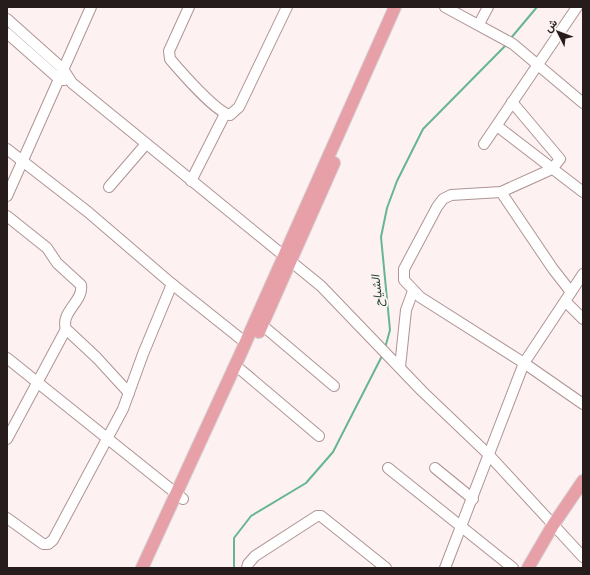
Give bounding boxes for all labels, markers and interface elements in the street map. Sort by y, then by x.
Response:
north arrow [538,12,578,52]
text: ش [542,16,560,35]
water label: الشياح [368,273,388,308]

